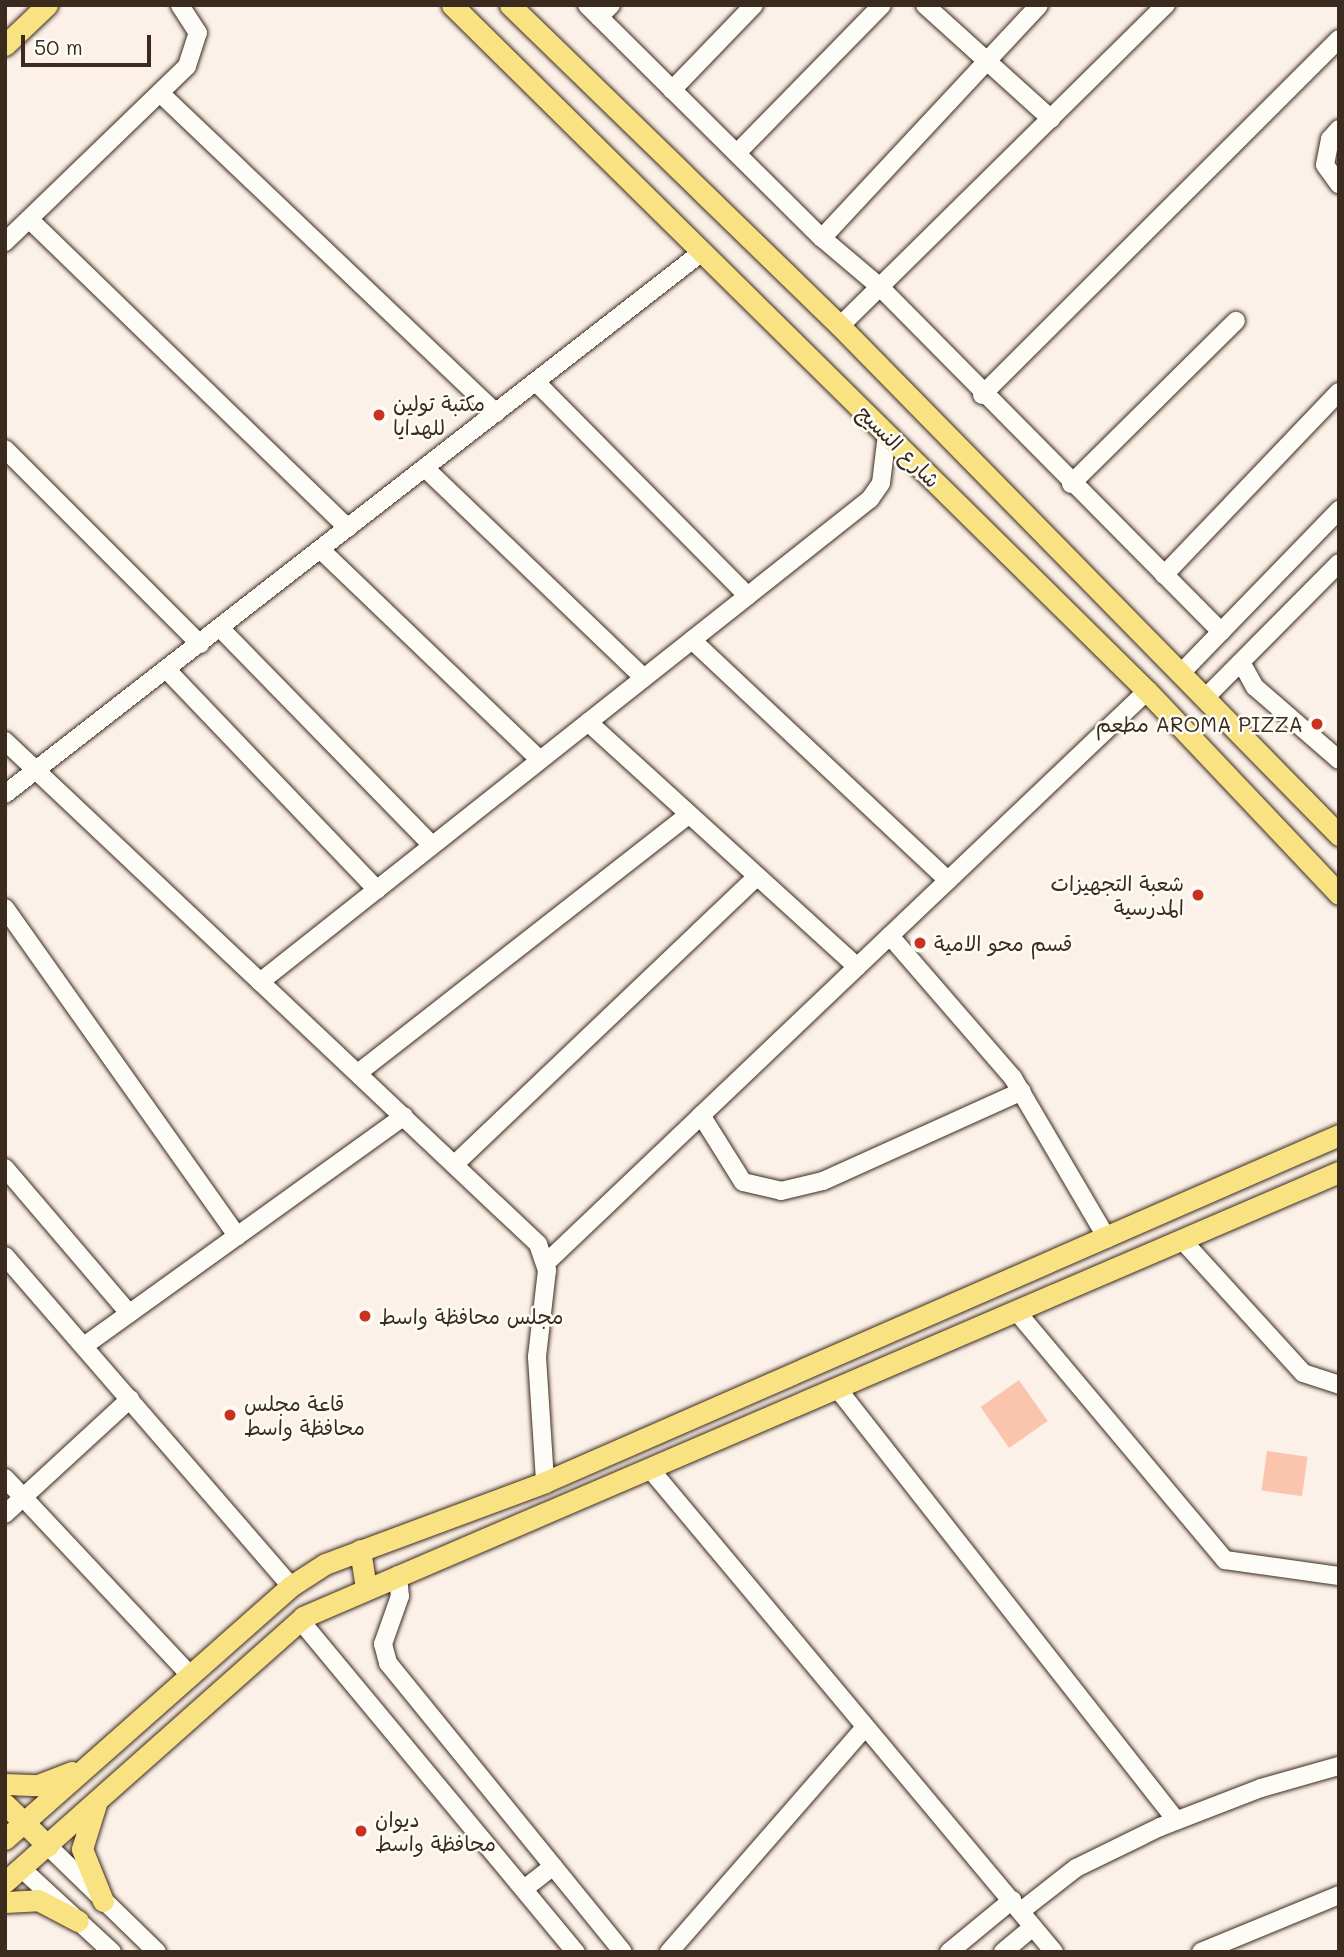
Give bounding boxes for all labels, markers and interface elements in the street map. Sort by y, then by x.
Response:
scale bar [24,21,154,65]
text: 50 m [34,33,83,60]
place label: مكتبة تولين للهدايا [393,390,485,440]
street label: شارع النسيج [853,400,945,492]
marker: مكتبة تولين للهدايا [371,407,387,423]
place label: مطعم AROMA PIZZA [1096,711,1303,737]
marker: مطعم AROMA PIZZA [1309,716,1325,732]
place label: شعبة التجهيزات المدرسية [1051,870,1184,920]
marker: شعبة التجهيزات المدرسية [1190,887,1206,903]
place label: قسم محو الامية [934,930,1073,956]
marker: قسم محو الامية [912,935,928,951]
place label: مجلس محافظة واسط [379,1303,563,1329]
marker: مجلس محافظة واسط [357,1308,373,1324]
place label: قاعة مجلس محافظة واسط [244,1390,365,1440]
marker: قاعة مجلس محافظة واسط [222,1407,238,1423]
place label: ديوان محافظة واسط [375,1806,496,1856]
marker: ديوان محافظة واسط [353,1823,369,1839]

